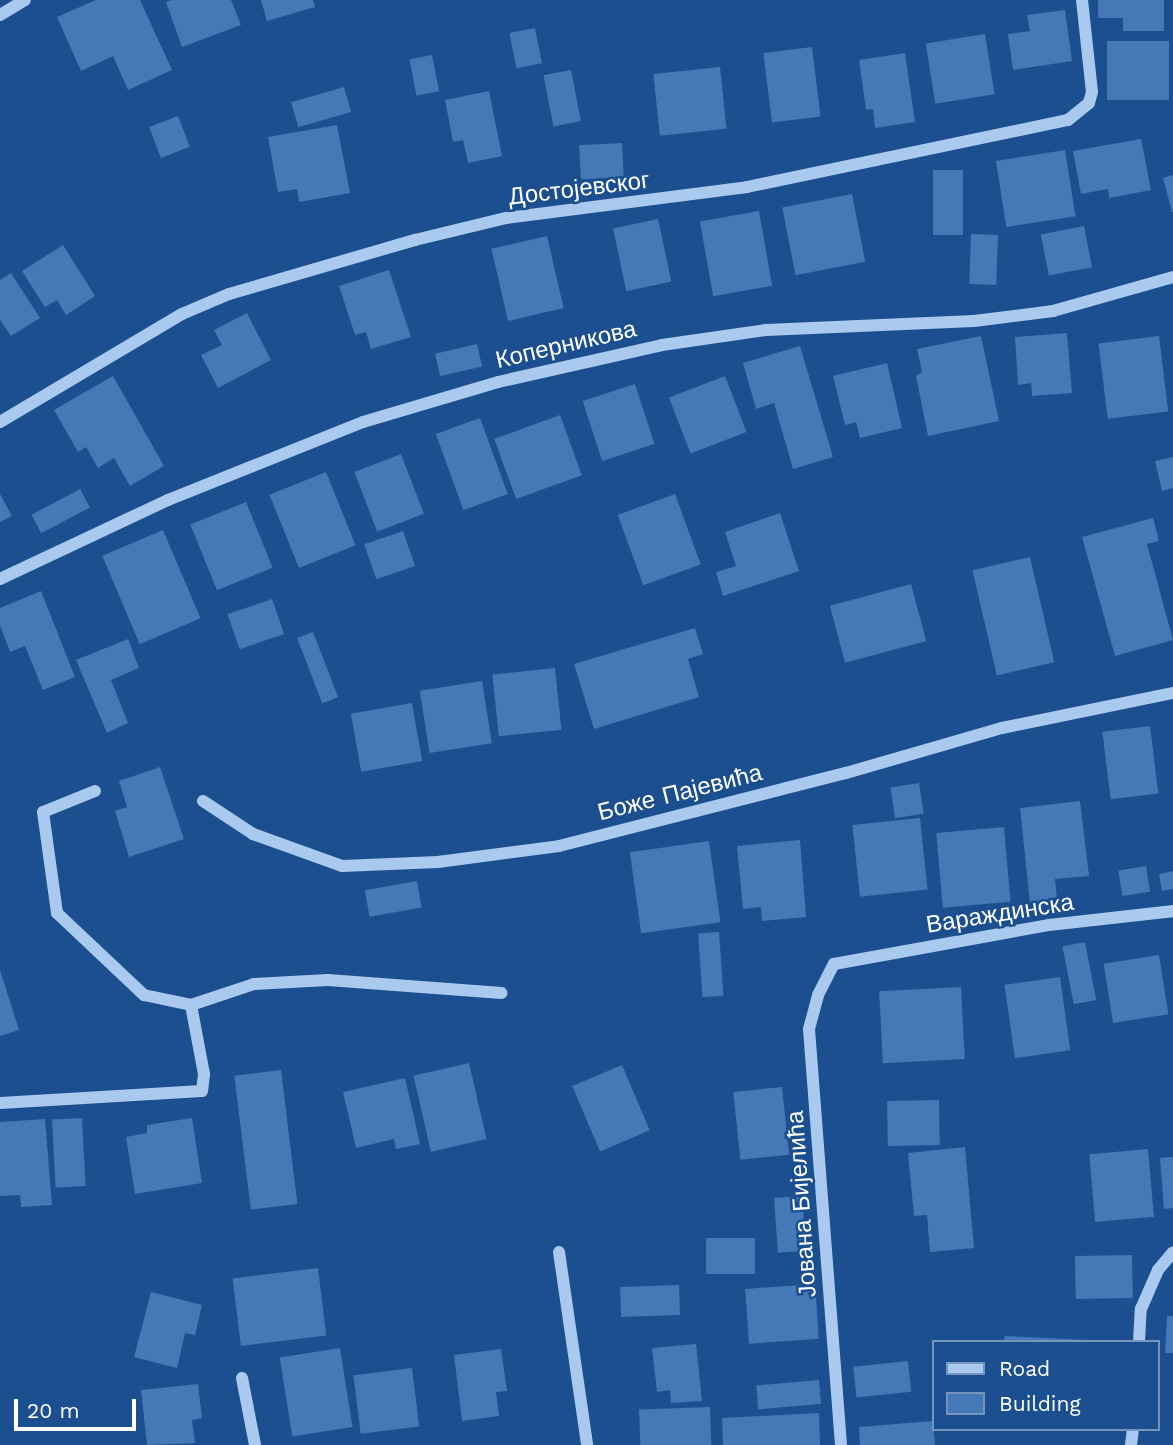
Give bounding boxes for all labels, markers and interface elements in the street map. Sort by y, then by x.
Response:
street label: Достојевског [507,166,651,212]
street label: Коперникова [493,315,639,375]
street label: Боже Пајевића [595,759,765,827]
street label: Вараждинска [924,888,1076,940]
street label: Јована Бијелића [781,1110,823,1298]
legend [932,1340,1159,1431]
text: Road [999,1356,1050,1381]
scale bar [18,1386,140,1430]
text: Building [999,1391,1081,1416]
text: 20 m [27,1398,79,1423]

